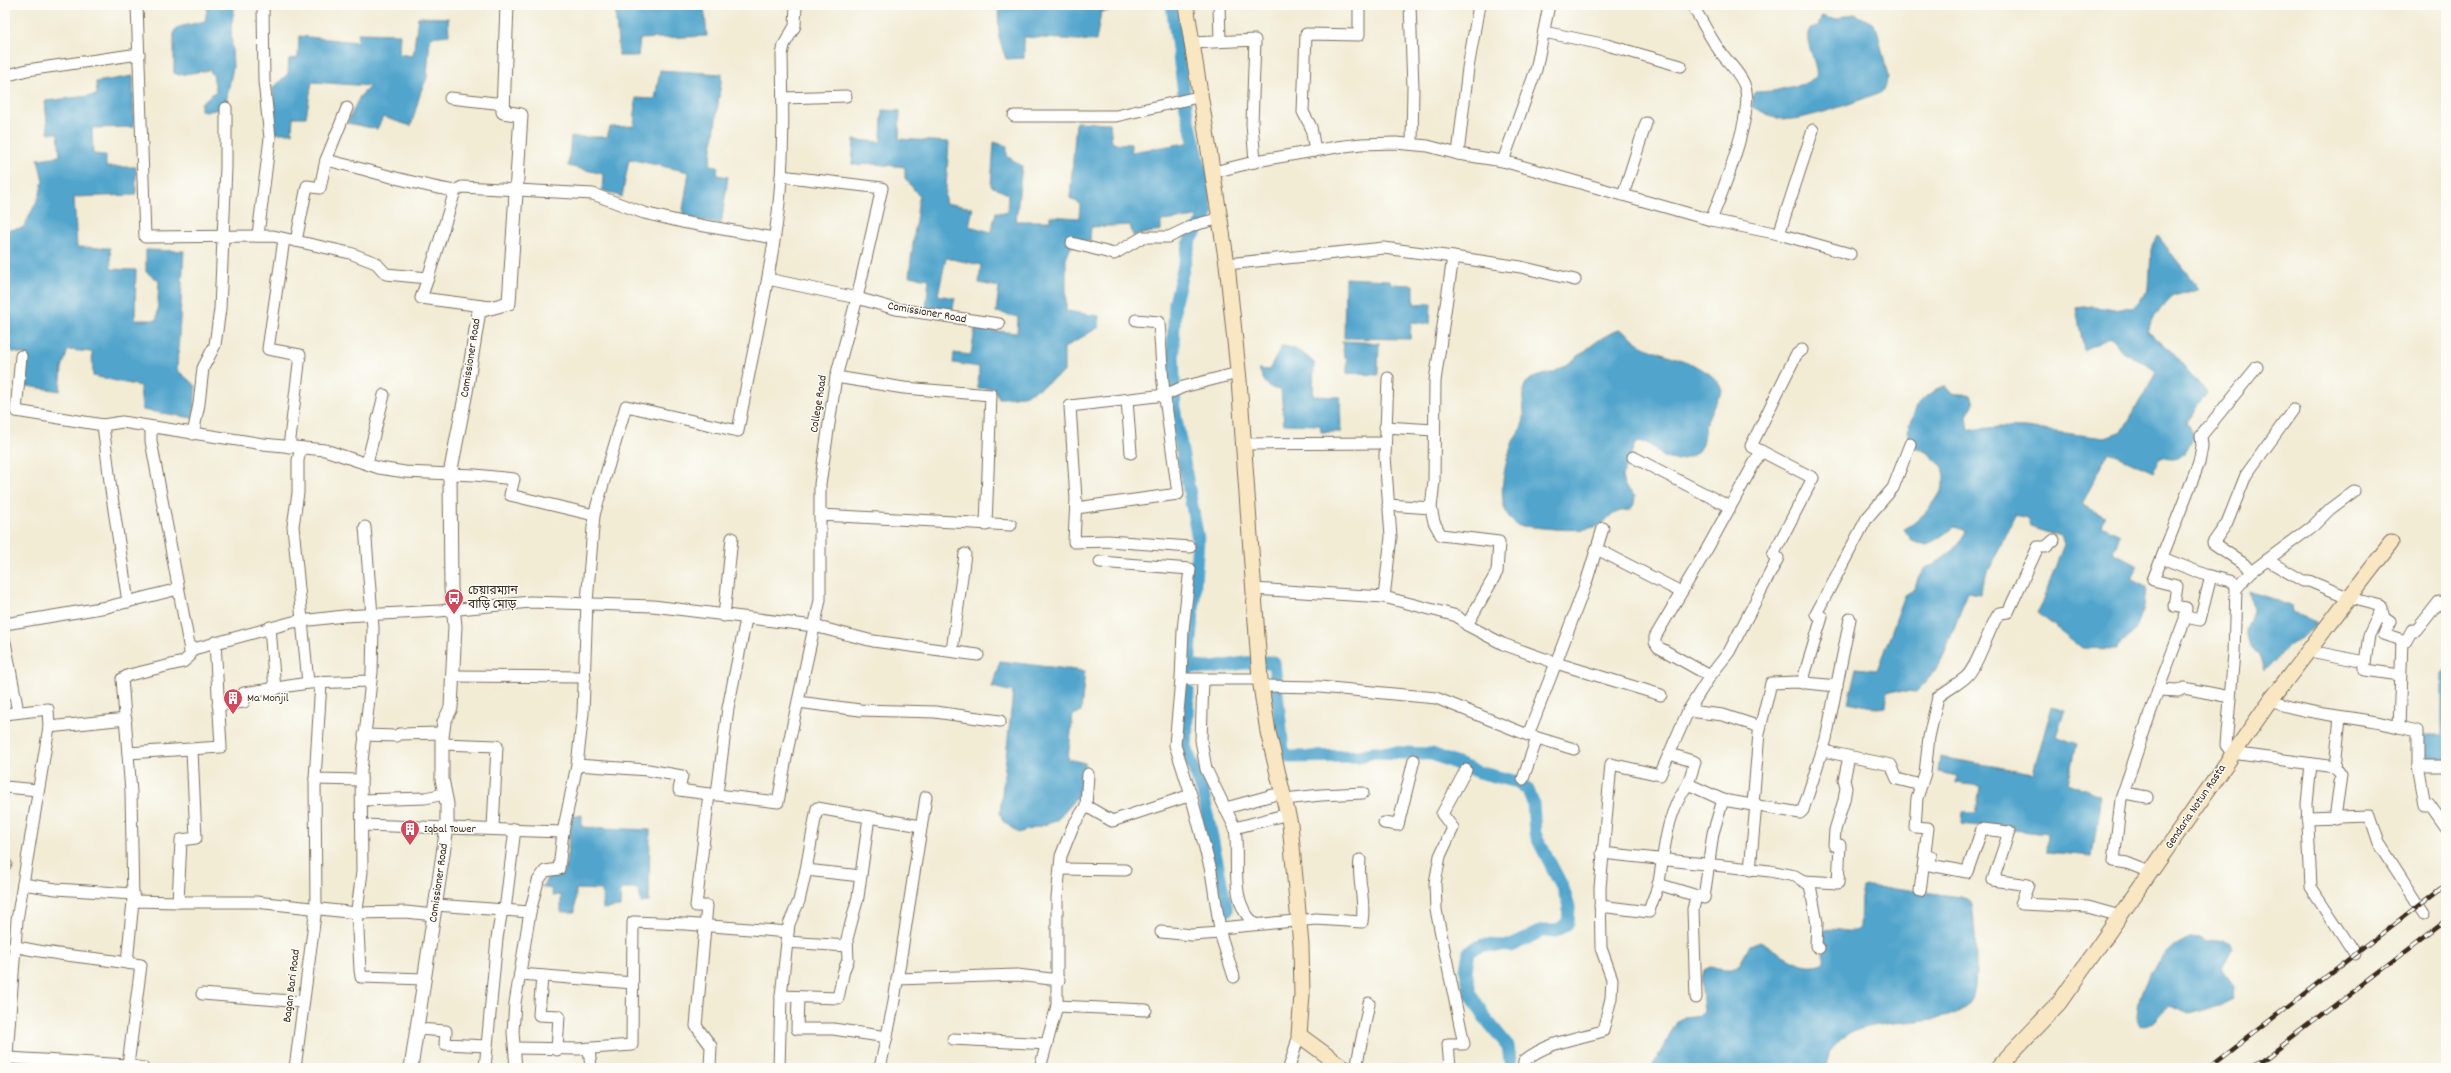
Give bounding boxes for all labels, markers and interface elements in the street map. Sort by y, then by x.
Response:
street label: Comissioner Road [886,298,968,328]
street label: Comissioner Road [456,317,486,399]
street label: College Road [806,374,832,434]
place label: চেয়ারম্যান বাড়ি মোড় [467,583,518,614]
bus stop icon: চেয়ারম্যান বাড়ি মোড় [443,587,465,615]
building icon: Ma Monjil [222,687,244,715]
place label: Ma Monjil [247,690,289,707]
street label: Gendaria Notun Rasta [2161,761,2231,853]
building icon: Iqbal Tower [399,818,421,846]
place label: Iqbal Tower [424,821,477,838]
street label: Comissioner Road [425,842,453,924]
street label: Bagan Bari Road [279,948,305,1024]

